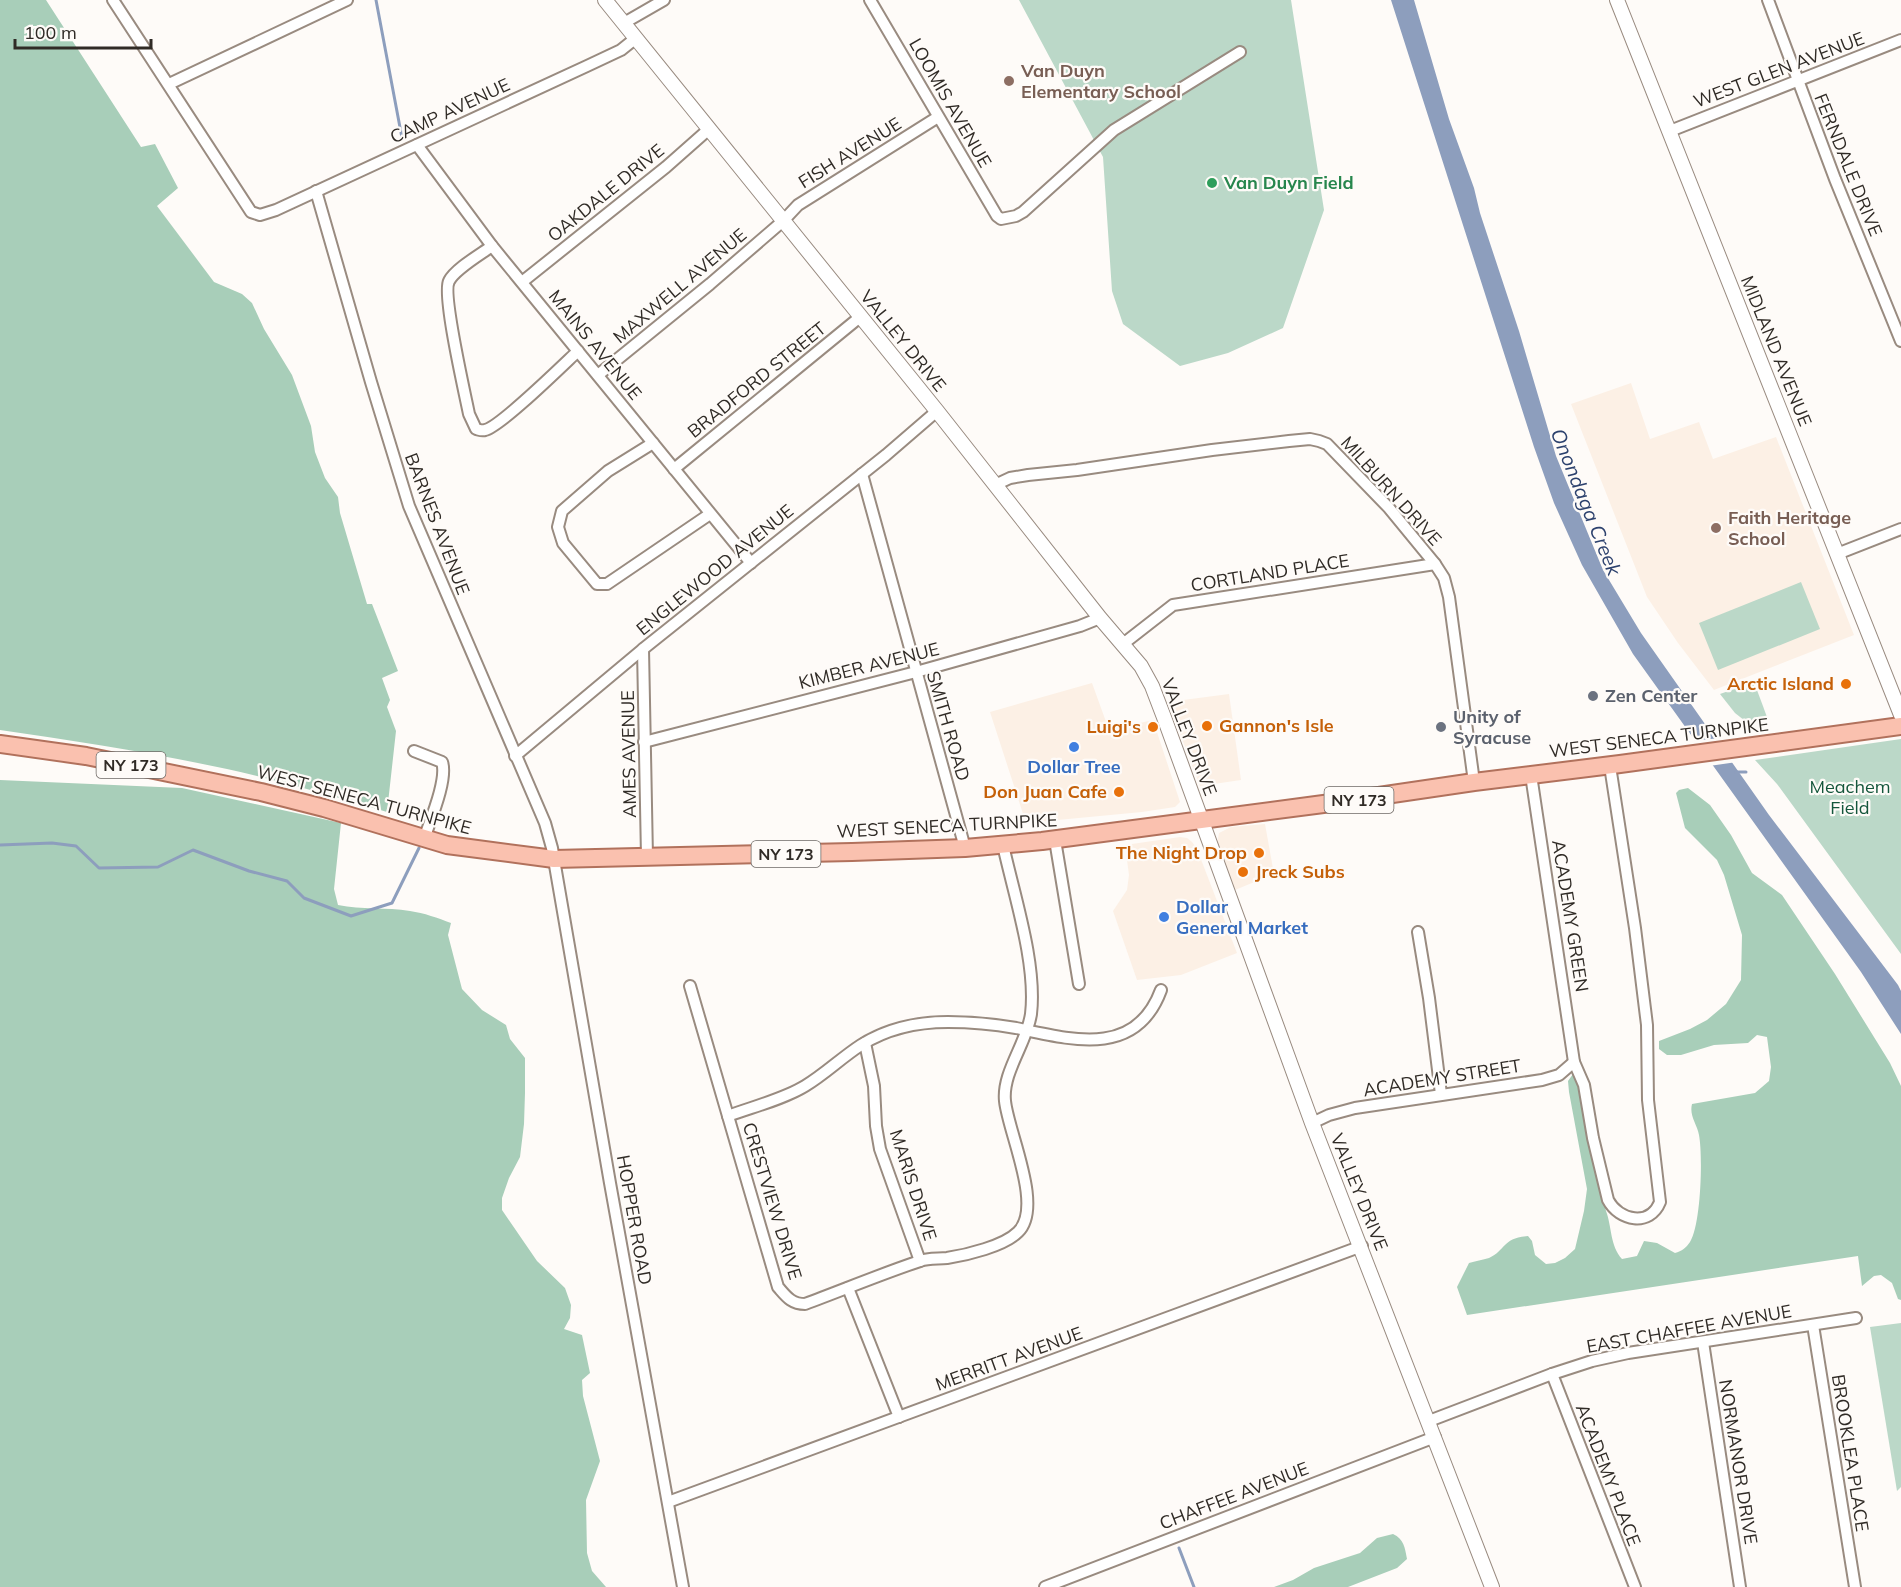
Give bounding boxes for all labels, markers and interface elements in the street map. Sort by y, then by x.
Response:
scale bar [15,12,152,50]
text: 100 m [24,21,77,44]
street label: WEST GLEN AVENUE [1690,26,1868,113]
street label: LOOMIS AVENUE [904,34,997,172]
place label: Van Duyn Elementary School [1020,59,1181,103]
street label: CAMP AVENUE [386,73,513,148]
marker: Van Duyn Elementary School [1002,74,1016,88]
street label: FERNDALE DRIVE [1809,90,1888,240]
street label: FISH AVENUE [794,112,905,193]
street label: OAKDALE DRIVE [543,138,669,247]
place label: Van Duyn Field [1223,171,1354,194]
marker: Van Duyn Field [1205,176,1219,190]
street label: MAXWELL AVENUE [608,223,751,348]
street label: MIDLAND AVENUE [1736,272,1817,429]
street label: MAINS AVENUE [544,285,647,404]
street label: VALLEY DRIVE [855,285,951,396]
street label: BRADFORD STREET [683,317,831,443]
water label: Onondaga Creek [1546,425,1628,580]
street label: MILBURN DRIVE [1336,431,1447,550]
street label: BARNES AVENUE [400,450,475,598]
street label: ENGLEWOOD AVENUE [631,499,798,640]
place label: Faith Heritage School [1728,506,1851,550]
marker: Faith Heritage School [1709,521,1723,535]
street label: CORTLAND PLACE [1189,549,1351,596]
street label: KIMBER AVENUE [796,637,942,694]
street label: SMITH ROAD [922,668,975,784]
place label: Arctic Island [1727,672,1834,695]
street label: VALLEY DRIVE [1156,675,1222,799]
marker: Arctic Island [1839,677,1853,691]
place label: Zen Center [1605,684,1698,707]
marker: Zen Center [1586,689,1600,703]
street label: AMES AVENUE [616,690,641,818]
place label: Unity of Syracuse [1453,705,1531,749]
street label: WEST SENECA TURNPIKE [1548,713,1770,762]
place label: Gannon's Isle [1219,714,1334,737]
place label: Luigi's [1086,715,1141,738]
marker: Gannon's Isle [1200,719,1214,733]
marker: Luigi's [1146,720,1160,734]
marker: Unity of Syracuse [1434,720,1448,734]
marker: Dollar Tree [1067,740,1081,754]
road number: NY 173 [96,752,166,778]
place label: Dollar Tree [1027,755,1121,778]
street label: WEST SENECA TURNPIKE [254,760,474,839]
park label: Meachem Field [1809,775,1891,819]
place label: Don Juan Cafe [983,780,1107,803]
marker: Don Juan Cafe [1112,785,1126,799]
road number: NY 173 [1324,787,1394,813]
street label: WEST SENECA TURNPIKE [836,808,1058,843]
street label: ACADEMY GREEN [1547,838,1594,994]
road number: NY 173 [752,841,820,867]
place label: The Night Drop [1116,841,1247,864]
marker: The Night Drop [1252,846,1266,860]
place label: Jreck Subs [1255,860,1345,883]
marker: Jreck Subs [1236,865,1250,879]
place label: Dollar General Market [1176,895,1308,939]
marker: Dollar General Market [1157,910,1171,924]
street label: ACADEMY STREET [1361,1054,1523,1101]
street label: CRESTVIEW DRIVE [738,1119,807,1282]
street label: MARIS DRIVE [885,1126,942,1243]
street label: VALLEY DRIVE [1326,1130,1393,1254]
street label: HOPPER ROAD [612,1153,657,1287]
street label: EAST CHAFFEE AVENUE [1585,1299,1793,1358]
street label: MERRITT AVENUE [932,1321,1086,1396]
street label: BROOKLEA PLACE [1827,1373,1874,1533]
street label: NORMANOR DRIVE [1714,1378,1763,1546]
street label: ACADEMY PLACE [1571,1400,1646,1549]
street label: CHAFFEE AVENUE [1156,1456,1312,1535]

